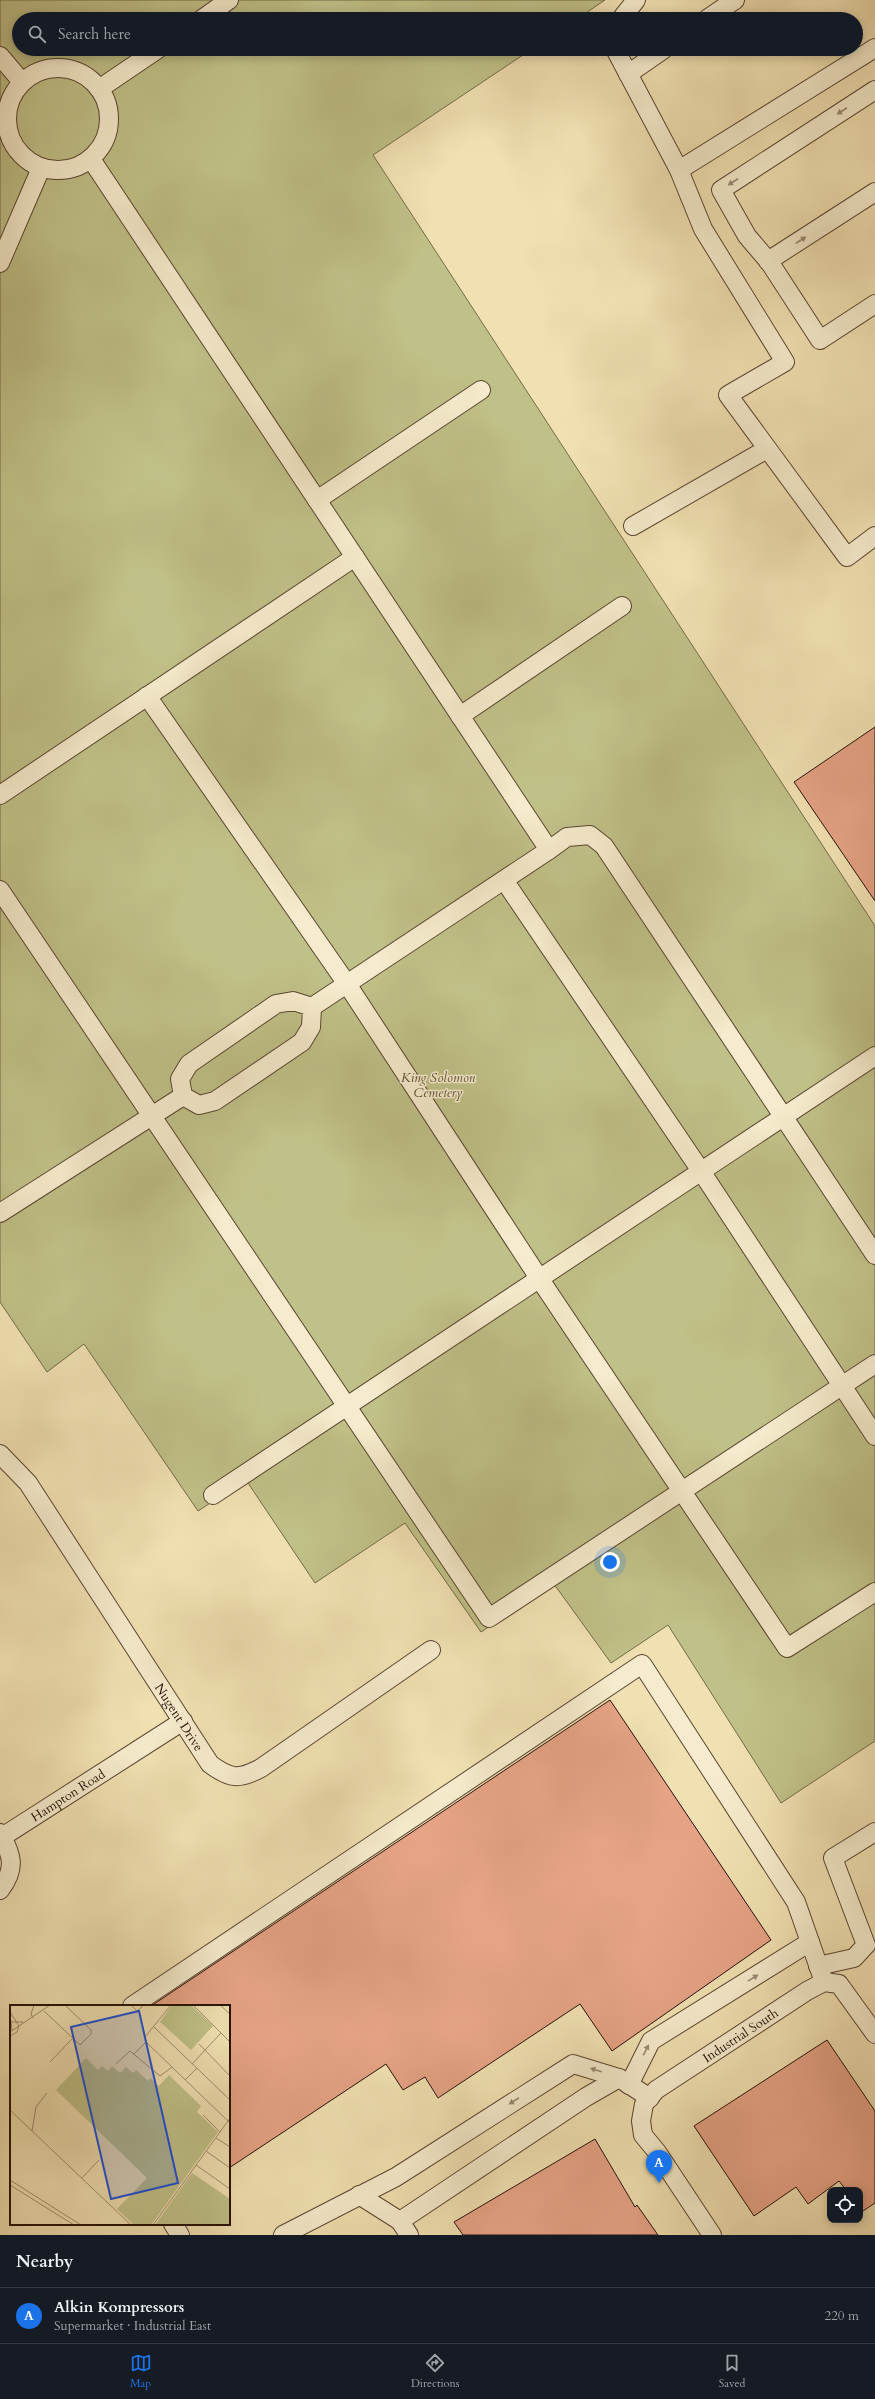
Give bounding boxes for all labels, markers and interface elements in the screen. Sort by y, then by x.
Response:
search box [12,12,863,56]
icon: search [26,23,48,45]
text: Search here [58,24,131,44]
one-way arrow [836,108,848,115]
one-way arrow [728,178,738,186]
one-way arrow [796,236,806,244]
park label: King Solomon Cemetery [401,1069,476,1102]
your location [600,1552,620,1572]
street label: Nugent Drive [150,1680,207,1755]
street label: Hampton Road [28,1765,109,1826]
one-way arrow [747,1974,759,1981]
street label: Industrial South [699,2004,782,2067]
inset map [10,2005,230,2225]
one-way arrow [643,2044,650,2056]
one-way arrow [590,2067,602,2073]
one-way arrow [509,2097,519,2105]
pin: A [646,2150,672,2183]
map controls [827,2187,863,2223]
button: locate [827,2187,863,2223]
text: Nearby [16,2250,73,2273]
text: Alkin Kompressors [54,2297,184,2317]
text: A [24,2307,34,2325]
text: 220 m [825,2307,859,2325]
text: Supermarket · Industrial East [54,2317,211,2335]
tab: Map [130,2352,152,2391]
tab: Directions [411,2352,459,2391]
tab: Saved [719,2352,745,2391]

